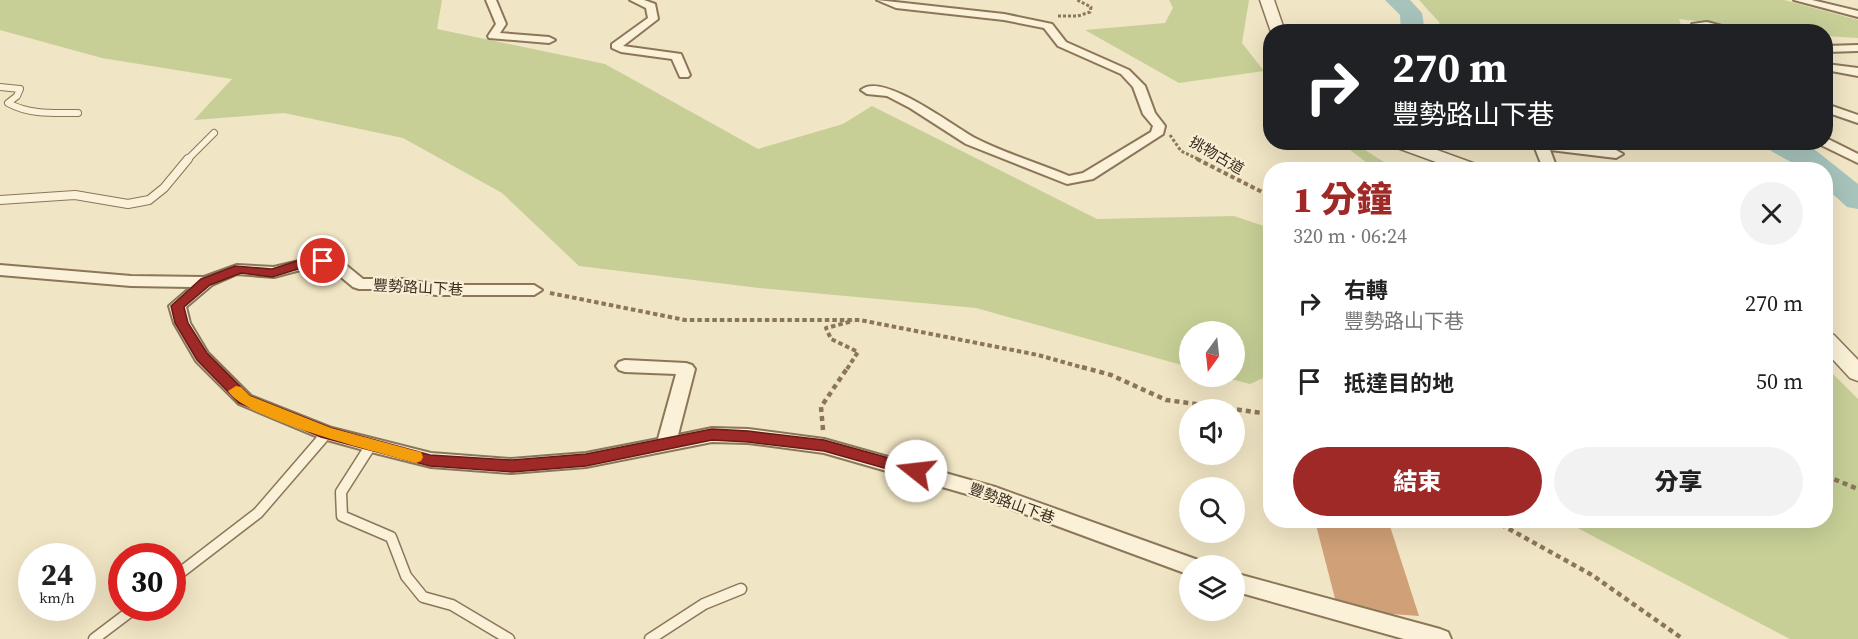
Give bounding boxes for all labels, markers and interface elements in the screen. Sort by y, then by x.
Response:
text: 270 m [1392,38,1507,96]
icon: right [1293,48,1371,126]
text: 豐勢路山下巷 [1392,96,1554,133]
street label: 挑物古道 [1186,131,1248,179]
text: 1 分鐘 [1293,175,1392,224]
button: close [1740,182,1803,245]
text: 320 m · 06:24 [1293,222,1407,250]
pin [297,235,348,286]
icon: arrive [306,244,339,277]
street label: 豐勢路山下巷 [373,274,463,300]
text: 右轉 [1344,275,1388,305]
icon: right [1293,287,1326,320]
text: 270 m [1745,288,1803,318]
text: 豐勢路山下巷 [1344,307,1464,335]
north arrow [1179,321,1245,387]
map controls [1179,321,1245,621]
icon: arrive [1293,365,1326,398]
text: 50 m [1756,366,1803,396]
text: 抵達目的地 [1344,368,1454,398]
button: sound [1179,399,1245,465]
position arrow [884,439,948,503]
button: 結束 [1293,447,1542,516]
button: 分享 [1554,447,1803,516]
button: search [1179,477,1245,543]
street label: 豐勢路山下巷 [966,478,1058,528]
speed limit sign: 30 [108,543,186,621]
text: 24 [41,554,73,595]
button: layers [1179,555,1245,621]
text: km/h [39,587,75,608]

